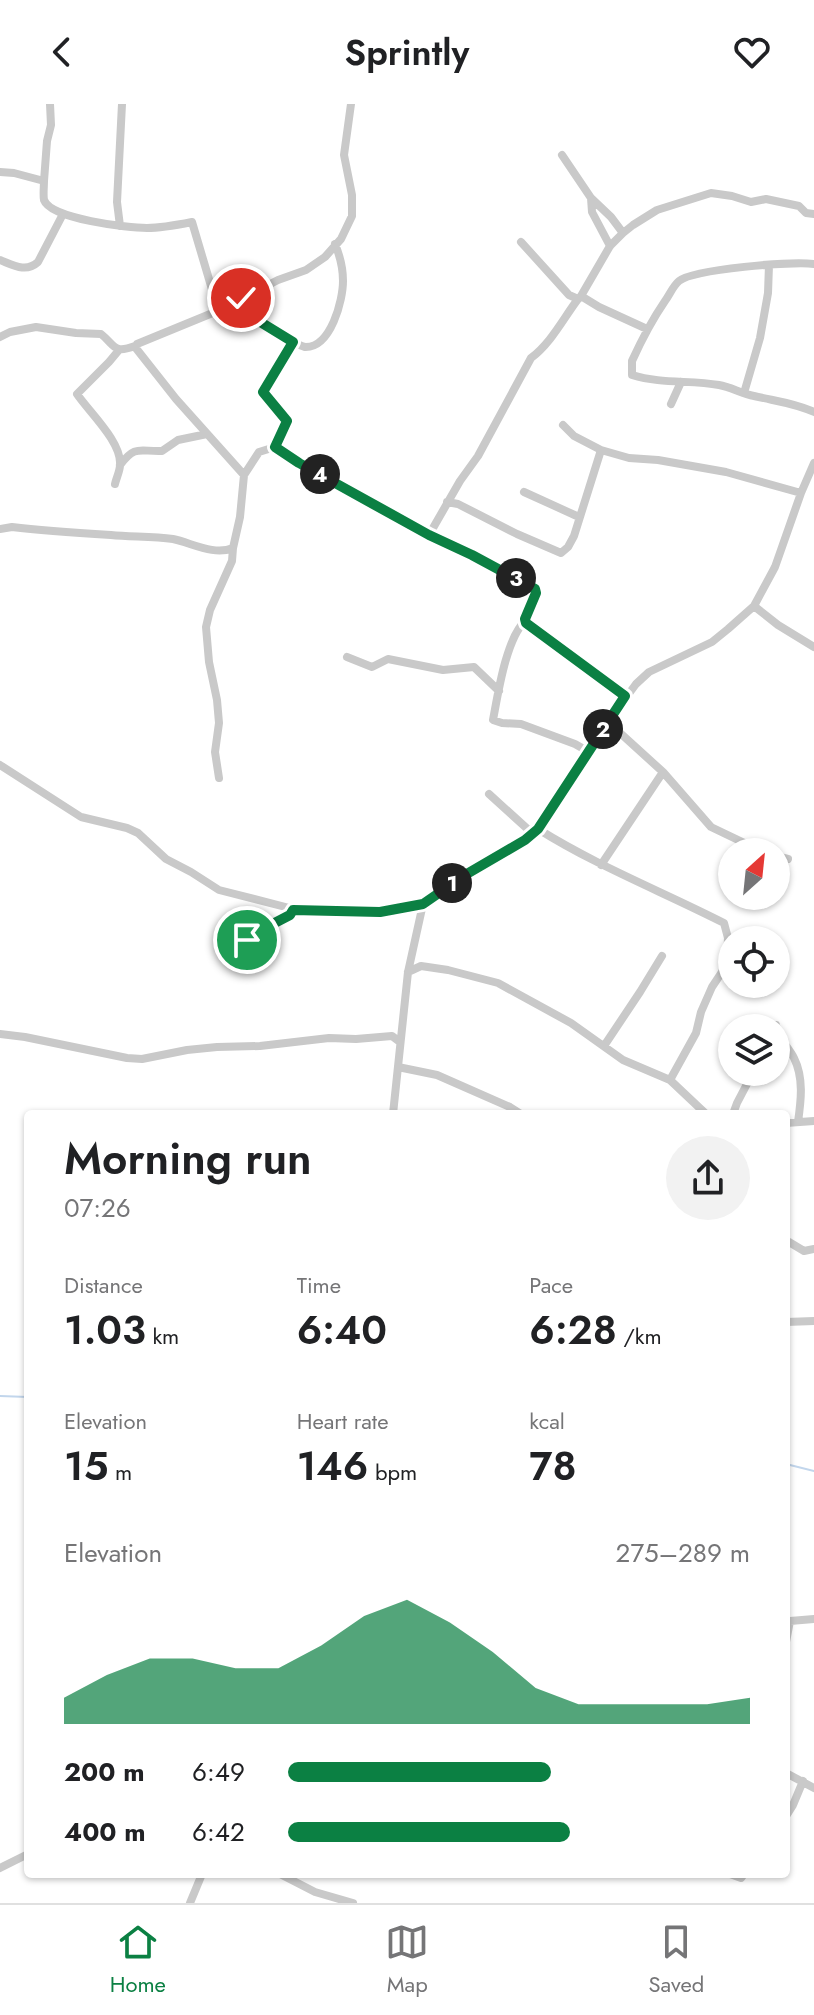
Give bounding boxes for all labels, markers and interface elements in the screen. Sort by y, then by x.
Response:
text: Sprintly [345,26,469,78]
icon: back [40,30,84,74]
icon: heart [730,30,774,74]
pin [207,264,275,332]
icon: check [219,276,263,320]
pin: 4 [300,454,340,494]
text: 4 [312,458,328,490]
pin: 3 [496,558,536,598]
text: 3 [509,562,523,594]
pin: 2 [583,709,623,749]
text: 2 [596,713,610,745]
north arrow [718,838,790,910]
map controls [718,838,790,1086]
pin: 1 [432,863,472,903]
text: 1 [446,867,458,899]
pin [213,906,281,974]
icon: arrive [225,918,269,962]
button: locate [718,926,790,998]
button: layers [718,1014,790,1086]
text: Morning run [64,1127,312,1191]
button: share [666,1136,750,1220]
text: 07:26 [64,1189,131,1227]
text: Distance [64,1269,143,1301]
text: Time [297,1269,341,1301]
text: Pace [529,1269,573,1301]
text: 1.03 [64,1301,146,1359]
text: 6:40 [297,1301,387,1359]
text: 6:28 [529,1301,617,1359]
text: km [146,1320,179,1352]
text: /km [617,1320,662,1352]
text: Elevation [64,1405,147,1437]
text: Heart rate [297,1405,388,1437]
text: kcal [529,1405,565,1437]
text: 15 [64,1437,108,1495]
text: 146 [297,1437,368,1495]
text: 78 [529,1437,577,1495]
text: m [108,1456,132,1488]
text: bpm [368,1456,417,1488]
text: Elevation [64,1534,162,1572]
text: 275–289 m [616,1534,750,1572]
text: 200 m [64,1753,145,1791]
text: 6:49 [192,1753,245,1791]
text: 400 m [64,1813,146,1851]
text: 6:42 [192,1813,245,1851]
tab: Home [110,1920,166,2000]
tab: Map [385,1920,429,2000]
tab: Saved [649,1920,704,2000]

